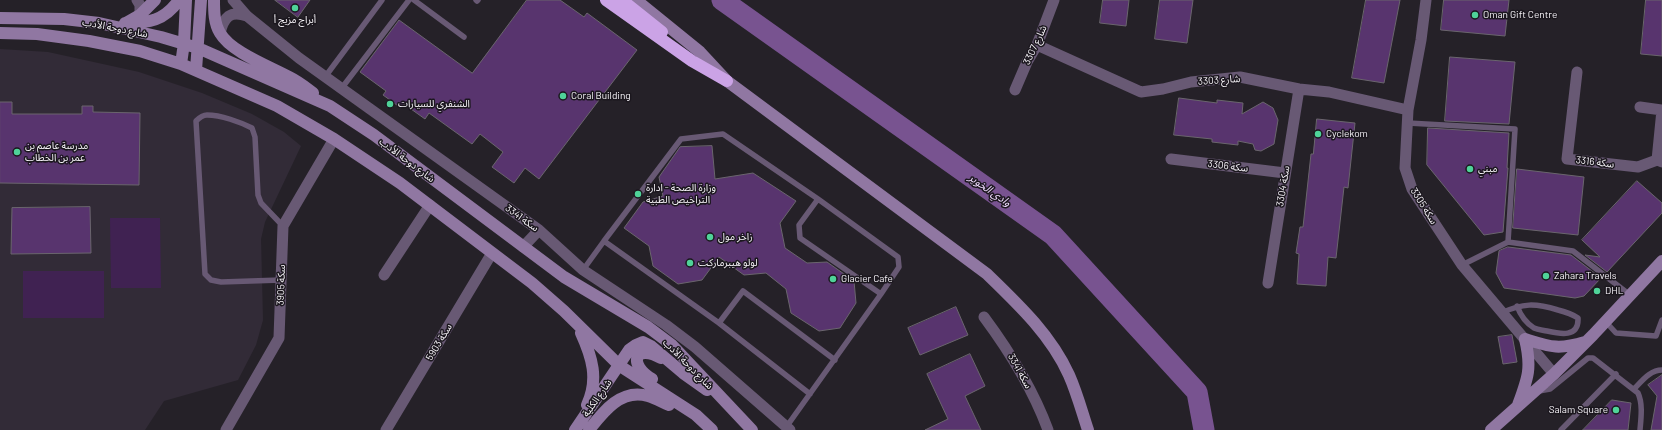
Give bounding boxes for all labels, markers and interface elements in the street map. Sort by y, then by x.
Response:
marker: أبراج مزيج أ [290,3,300,13]
place label: Oman Gift Centre [1483,9,1557,21]
marker: Oman Gift Centre [1470,10,1480,20]
place label: أبراج مزيج أ [274,14,316,26]
street label: شارع دوحة الأدب [81,16,149,40]
street label: 3307 شارع [1021,23,1049,67]
street label: 3303 شارع [1197,73,1241,87]
place label: Coral Building [571,90,631,102]
marker: Coral Building [558,91,568,101]
place label: الشنفري للسيارات [398,98,470,110]
marker: الشنفري للسيارات [385,99,395,109]
place label: Cyclekom [1326,128,1368,140]
marker: Cyclekom [1313,129,1323,139]
street label: شارع دوحة الأدب [377,135,437,185]
place label: مدرسة عاصم بن عمر بن الخطاب [25,140,88,164]
marker: مدرسة عاصم بن عمر بن الخطاب [12,147,22,157]
street label: سكة 3316 [1575,154,1615,170]
street label: سكة 3306 [1207,158,1249,174]
place label: مبني [1478,163,1497,175]
marker: مبني [1465,164,1475,174]
street label: سكة 3304 [1274,165,1292,207]
water label: وادي الخوير [966,171,1014,209]
place label: وزارة الصحة - ادارة التراخيص الطبية [646,182,716,206]
street label: 3305 سكة [1408,185,1440,227]
marker: وزارة الصحة - ادارة التراخيص الطبية [633,189,643,199]
street label: سكة 3341 [503,202,541,234]
place label: زاخر مول [718,231,753,243]
marker: زاخر مول [705,232,715,242]
place label: لولو هيبرماركت [698,257,758,269]
marker: لولو هيبرماركت [685,258,695,268]
street label: سكة 3905 [274,264,288,306]
place label: Zahara Travels [1554,270,1617,282]
marker: Zahara Travels [1541,271,1551,281]
place label: Glacier Cafe [841,273,893,285]
marker: Glacier Cafe [828,274,838,284]
place label: DHL [1605,285,1623,297]
marker: DHL [1592,286,1602,296]
street label: سكة 5903 [423,321,455,363]
street label: شارع دوحة الأدب [660,336,716,392]
street label: سكة 3341 [1005,351,1035,391]
street label: شارع الكلية [580,377,614,419]
place label: Salam Square [1549,404,1608,416]
marker: Salam Square [1611,405,1621,415]

